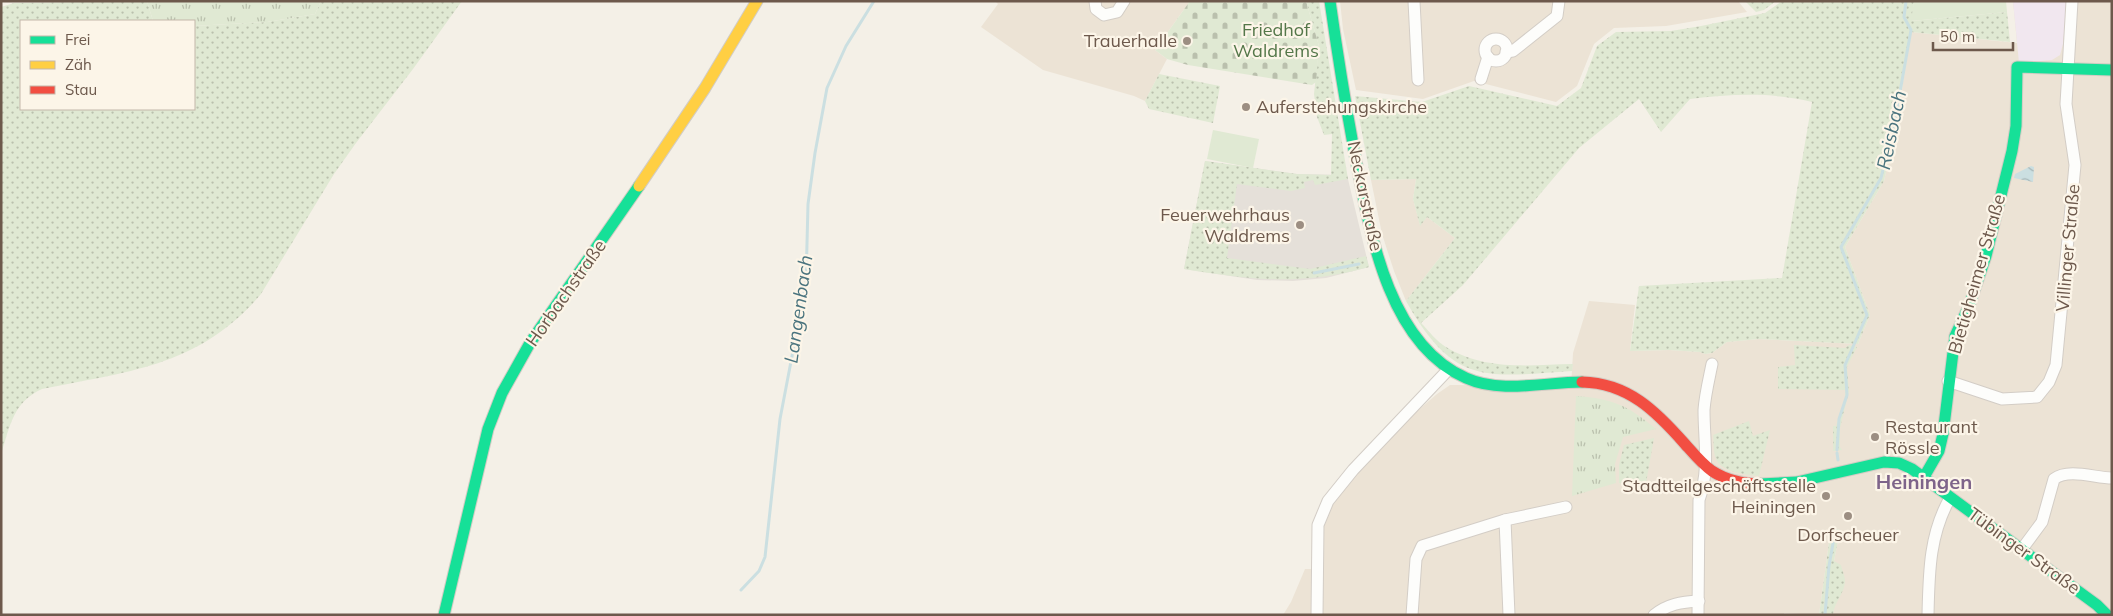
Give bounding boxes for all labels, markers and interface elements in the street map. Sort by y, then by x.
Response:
park label: Friedhof Waldrems [1233,18,1319,62]
legend [20,20,195,110]
scale bar [1933,20,2013,52]
text: 50 m [1940,27,1975,46]
place label: Trauerhalle [1084,29,1177,52]
text: Frei [65,30,90,49]
marker: Trauerhalle [1181,35,1193,47]
text: Zäh [65,55,92,74]
text: Stau [65,80,97,99]
water label: Reisbach [1871,88,1911,172]
place label: Auferstehungskirche [1256,95,1427,118]
marker: Auferstehungskirche [1240,101,1252,113]
street label: Neckarstraße [1343,139,1388,253]
street label: Villinger Straße [2050,183,2085,313]
street label: Bietigheimer Straße [1943,191,2010,356]
place label: Feuerwehrhaus Waldrems [1160,203,1290,247]
marker: Feuerwehrhaus Waldrems [1294,219,1306,231]
street label: Horbachstraße [520,235,611,351]
water label: Langenbach [779,253,817,365]
place label: Restaurant Rössle [1885,415,1977,459]
marker: Restaurant Rössle [1869,431,1881,443]
district label: Heiningen [1876,469,1972,494]
place label: Stadtteilgeschäftsstelle Heiningen [1622,474,1816,518]
marker: Stadtteilgeschäftsstelle Heiningen [1820,490,1832,502]
street label: Tübinger Straße [1964,502,2085,599]
marker: Dorfscheuer [1842,510,1854,522]
place label: Dorfscheuer [1797,523,1899,546]

